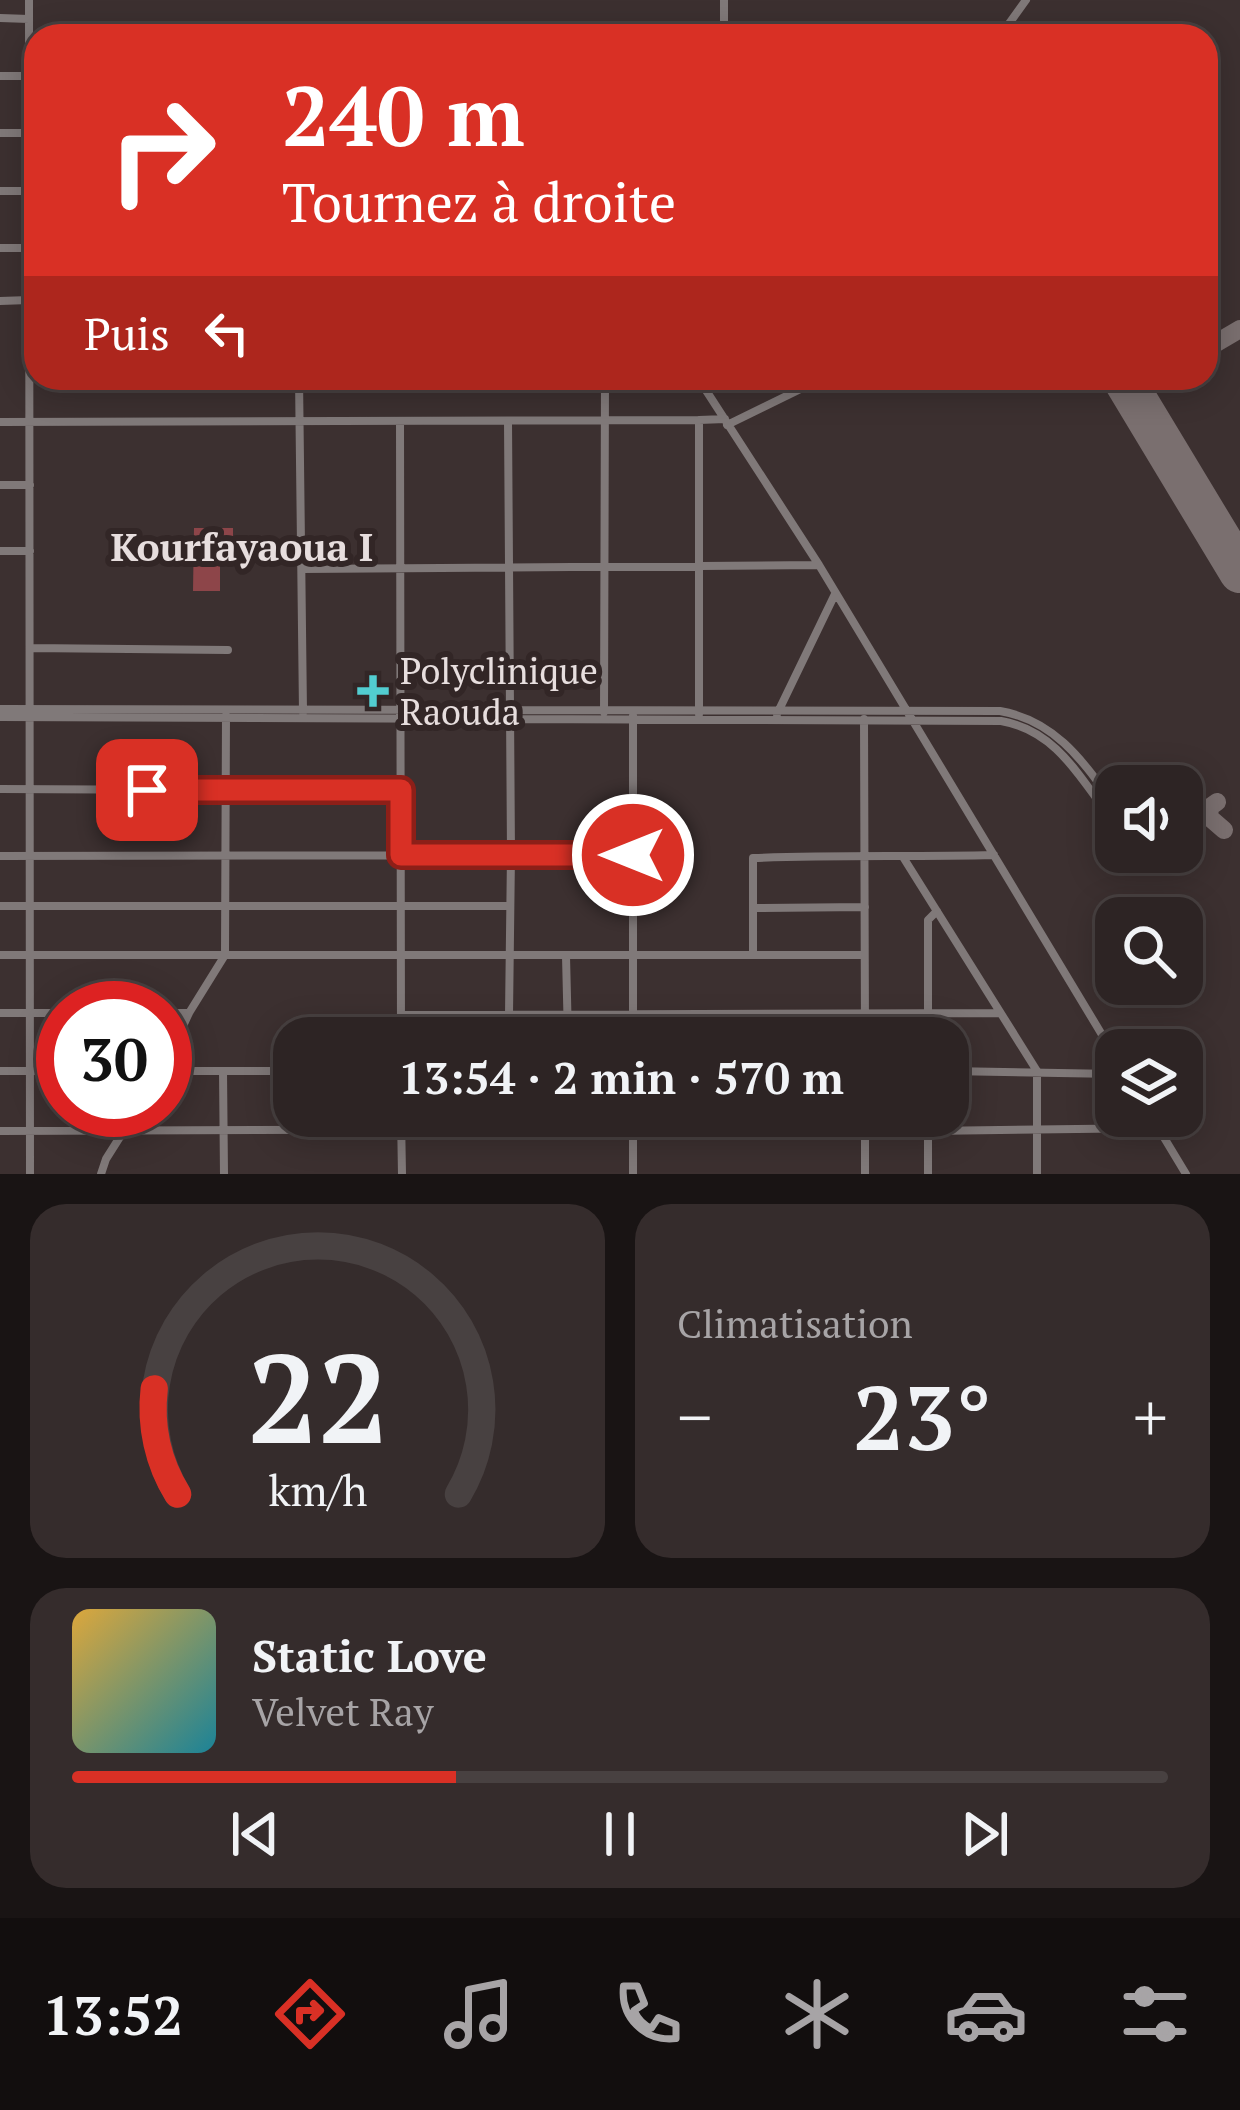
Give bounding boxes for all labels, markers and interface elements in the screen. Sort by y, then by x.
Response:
text: 240 m [282,59,525,170]
icon: right [84,72,240,228]
text: Tournez à droite [282,166,676,237]
icon: left [194,300,260,366]
text: Puis [84,303,170,363]
district label: Kourfayaoua I [111,520,373,572]
place label: Polyclinique Raouda [400,647,598,735]
marker: Polyclinique Raouda [357,675,389,707]
pin [96,739,198,841]
icon: arrive [114,757,180,823]
map controls [1095,765,1203,1137]
button: sound [1095,765,1203,873]
position arrow [570,792,696,918]
button: search [1095,897,1203,1005]
speed limit sign: 30 [36,981,192,1137]
button: layers [1095,1029,1203,1137]
text: 13:54 · 2 min · 570 m [398,1047,844,1107]
text: Climatisation [677,1297,913,1349]
text: 22 [247,1313,388,1479]
text: 23° [853,1356,992,1476]
text: − [677,1372,712,1460]
text: + [1133,1372,1168,1460]
text: km/h [268,1461,367,1518]
text: Static Love [252,1625,487,1685]
text: Velvet Ray [252,1685,433,1737]
icon: previous [222,1801,288,1867]
icon: pause [587,1801,653,1867]
icon: next [952,1801,1018,1867]
icon: directions [268,1972,352,2056]
icon: music [437,1972,521,2056]
icon: phone [606,1972,690,2056]
icon: climate [775,1972,859,2056]
icon: car [944,1972,1028,2056]
icon: filters [1113,1972,1197,2056]
text: 13:52 [43,1979,183,2050]

